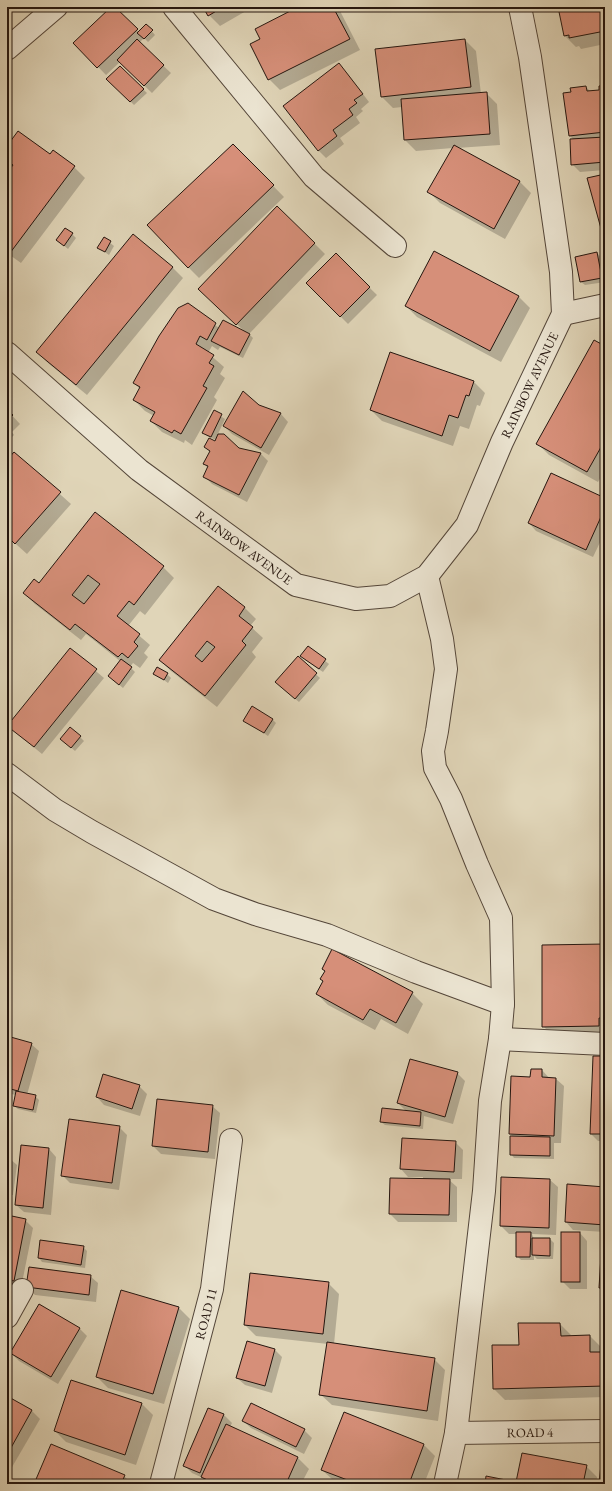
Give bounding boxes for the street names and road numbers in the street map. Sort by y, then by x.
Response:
street label: RAINBOW AVENUE [497,329,562,441]
street label: RAINBOW AVENUE [192,507,296,589]
street label: ROAD 11 [191,1286,221,1342]
street label: ROAD 4 [507,1424,554,1441]

